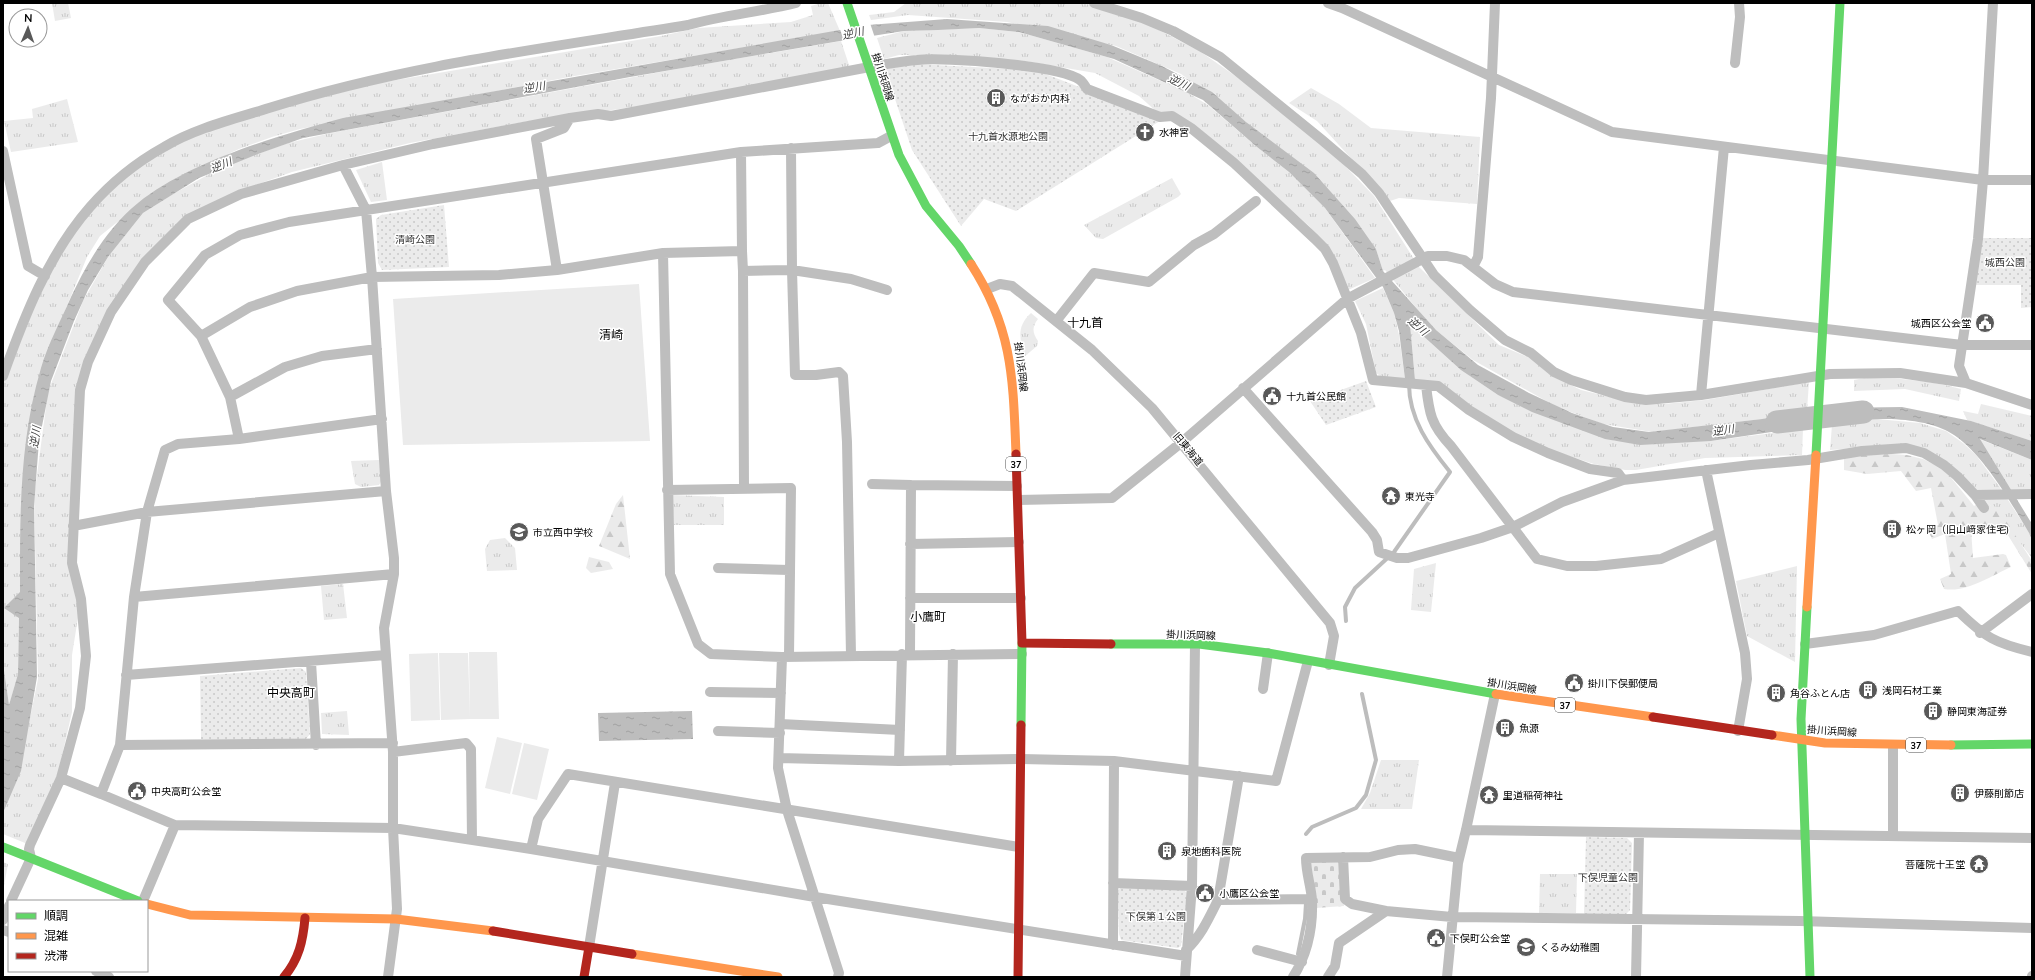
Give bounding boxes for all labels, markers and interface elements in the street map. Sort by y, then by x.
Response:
north arrow [8,8,48,48]
text: N [24,11,33,25]
water label: 逆川 [841,24,866,42]
street label: 掛川浜岡線 [869,51,897,103]
water label: 逆川 [1166,71,1193,93]
water label: 逆川 [522,78,547,96]
building icon: ながおか内科 [985,87,1007,109]
place label: ながおか内科 [1010,92,1070,105]
church icon: 水神宮 [1134,121,1156,143]
place label: 水神宮 [1159,126,1189,139]
park label: 十九首水源地公園 [968,130,1048,143]
water label: 逆川 [208,154,235,176]
park label: 清崎公園 [395,233,435,246]
park label: 城西公園 [1985,256,2025,269]
public building icon: 城西区公会堂 [1974,312,1996,334]
water label: 逆川 [1405,314,1432,339]
district label: 十九首 [1067,315,1103,330]
place label: 城西区公会堂 [1911,317,1971,330]
district label: 清崎 [599,327,623,342]
street label: 掛川浜岡線 [1012,341,1030,393]
public building icon: 十九首公民館 [1261,385,1283,407]
place label: 十九首公民館 [1286,390,1346,403]
water label: 逆川 [1711,421,1736,438]
water label: 逆川 [27,424,44,449]
street label: 旧東海道 [1170,430,1206,468]
road number: 37 [1006,457,1026,471]
temple icon: 東光寺 [1380,485,1402,507]
place label: 東光寺 [1405,490,1435,503]
building icon: 松ヶ岡（旧山﨑家住宅) [1881,518,1903,540]
school or university icon: 市立西中学校 [508,521,530,543]
place label: 松ヶ岡（旧山﨑家住宅) [1906,523,2009,536]
place label: 市立西中学校 [533,526,593,539]
district label: 小鷹町 [910,609,946,624]
street label: 掛川浜岡線 [1166,628,1216,642]
public building icon: 掛川下俣郵便局 [1563,672,1585,694]
street label: 掛川浜岡線 [1486,676,1538,696]
place label: 掛川下俣郵便局 [1588,677,1658,690]
building icon: 浅岡石材工業 [1857,679,1879,701]
building icon: 角谷ふとん店 [1765,682,1787,704]
place label: 浅岡石材工業 [1882,684,1942,697]
district label: 中央高町 [267,685,315,700]
place label: 角谷ふとん店 [1790,687,1850,700]
road number: 37 [1555,698,1575,712]
building icon: 静岡東海証券 [1922,700,1944,722]
place label: 静岡東海証券 [1947,705,2007,718]
building icon: 魚源 [1494,717,1516,739]
place label: 魚源 [1519,722,1539,735]
street label: 掛川浜岡線 [1807,723,1857,739]
road number: 37 [1906,738,1926,752]
public building icon: 中央高町公会堂 [126,780,148,802]
building icon: 伊藤削節店 [1949,782,1971,804]
temple icon: 里道稲荷神社 [1478,784,1500,806]
place label: 中央高町公会堂 [151,785,221,798]
place label: 伊藤削節店 [1974,787,2024,800]
place label: 里道稲荷神社 [1503,789,1563,802]
building icon: 泉地歯科医院 [1156,840,1178,862]
place label: 泉地歯科医院 [1181,845,1241,858]
temple icon: 菩薩院十王堂 [1968,853,1990,875]
place label: 菩薩院十王堂 [1905,858,1965,871]
park label: 下俣児童公園 [1578,871,1638,884]
public building icon: 小鷹区公会堂 [1194,882,1216,904]
place label: 小鷹区公会堂 [1219,887,1279,900]
legend [8,900,148,972]
text: 順調 [44,908,68,923]
park label: 下俣第１公園 [1126,910,1186,923]
public building icon: 下俣町公会堂 [1425,927,1447,949]
text: 混雑 [44,928,68,943]
place label: 下俣町公会堂 [1450,932,1510,945]
school or university icon: くるみ幼稚園 [1515,936,1537,958]
place label: くるみ幼稚園 [1540,941,1600,954]
text: 渋滞 [44,948,68,963]

